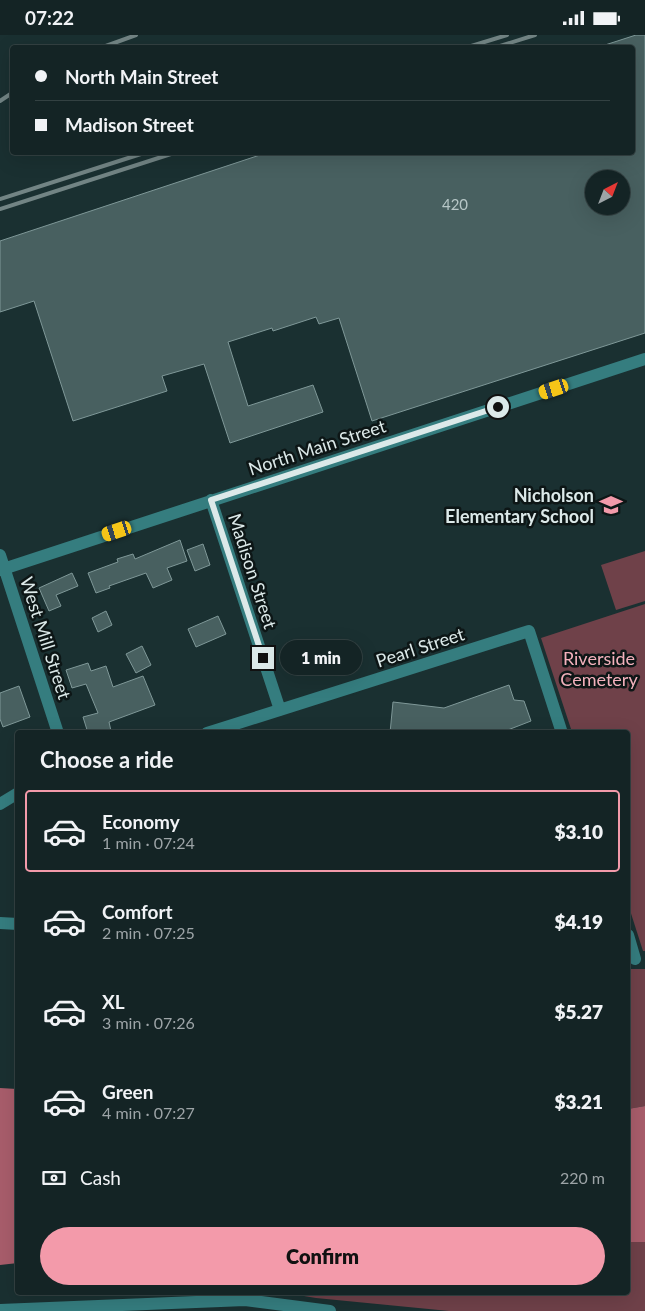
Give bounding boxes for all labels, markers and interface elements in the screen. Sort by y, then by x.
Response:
text: 07:22 [25,6,74,29]
text: North Main Street [65,65,218,88]
text: Madison Street [65,113,194,136]
north arrow [585,170,630,215]
map controls [585,170,630,215]
house number: 420 [442,195,468,213]
car [537,377,570,401]
route start [487,396,509,418]
street label: North Main Street [246,414,389,480]
place label: Nicholson Elementary School [445,484,594,527]
school or university icon: Nicholson Elementary School [598,492,624,518]
street label: Madison Street [224,511,282,632]
car [100,519,133,543]
street label: West Mill Street [16,574,76,702]
street label: Pearl Street [373,622,467,672]
callout: 1 min [280,641,363,675]
route end [252,647,274,669]
park label: Riverside Cemetery [560,647,638,690]
text: 1 min [301,648,341,667]
text: Choose a ride [40,746,174,773]
icon: car [42,809,87,854]
text: Economy [102,810,180,833]
text: $3.10 [554,820,603,843]
text: 1 min · 07:24 [102,833,195,852]
icon: car [42,899,87,944]
text: Comfort [102,900,173,923]
text: $4.19 [554,910,603,933]
text: 2 min · 07:25 [102,923,195,942]
icon: car [42,989,87,1034]
text: XL [102,990,125,1013]
text: $5.27 [554,1000,603,1023]
text: 3 min · 07:26 [102,1013,195,1032]
icon: car [42,1079,87,1124]
text: Green [102,1080,153,1103]
text: $3.21 [554,1090,603,1113]
text: 4 min · 07:27 [102,1103,195,1122]
icon: cash [40,1164,68,1192]
text: Cash [80,1166,121,1189]
text: 220 m [560,1168,605,1187]
button: Confirm [40,1227,605,1285]

